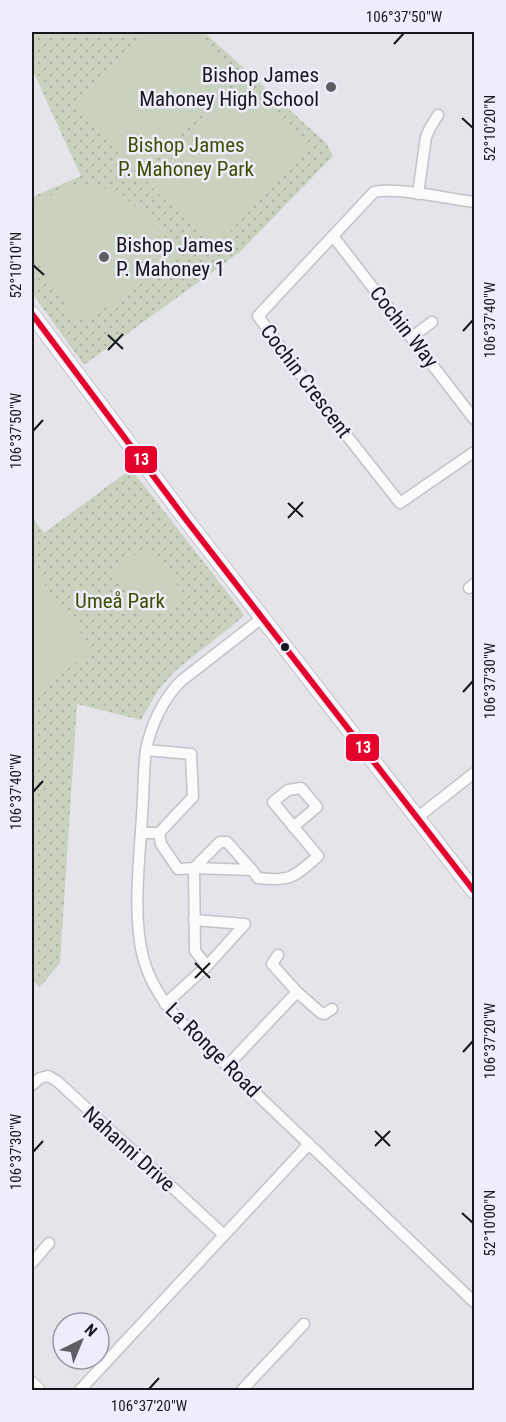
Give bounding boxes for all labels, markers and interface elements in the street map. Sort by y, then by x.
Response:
text: 106°37'50"W [366,8,443,26]
place label: Bishop James Mahoney High School [139,63,319,111]
marker: Bishop James Mahoney High School [324,80,338,94]
text: 52°10'20"N [481,95,499,161]
park label: Bishop James P. Mahoney Park [118,133,255,181]
text: 52°10'10"N [7,232,25,298]
place label: Bishop James P. Mahoney 1 [116,233,233,281]
marker: Bishop James P. Mahoney 1 [97,250,111,264]
text: 106°37'40"W [481,281,499,358]
street label: Cochin Way [365,282,443,373]
street label: Cochin Crescent [256,320,356,442]
text: 106°37'50"W [7,392,25,469]
line badge: 13 [124,445,158,474]
text: 13 [133,450,149,469]
park label: Umeå Park [75,589,165,613]
unlabelled marker [279,641,291,653]
text: 106°37'30"W [481,642,499,719]
line badge: 13 [345,733,380,762]
text: 13 [355,738,371,757]
text: 106°37'40"W [7,753,25,830]
street label: La Ronge Road [161,998,265,1102]
text: 106°37'20"W [481,1002,499,1079]
street label: Nahanni Drive [78,1102,180,1197]
text: 106°37'30"W [7,1113,25,1190]
text: 52°10'00"N [481,1190,499,1256]
north arrow [51,1311,111,1371]
text: N [81,1320,101,1341]
text: 106°37'20"W [111,1397,188,1415]

